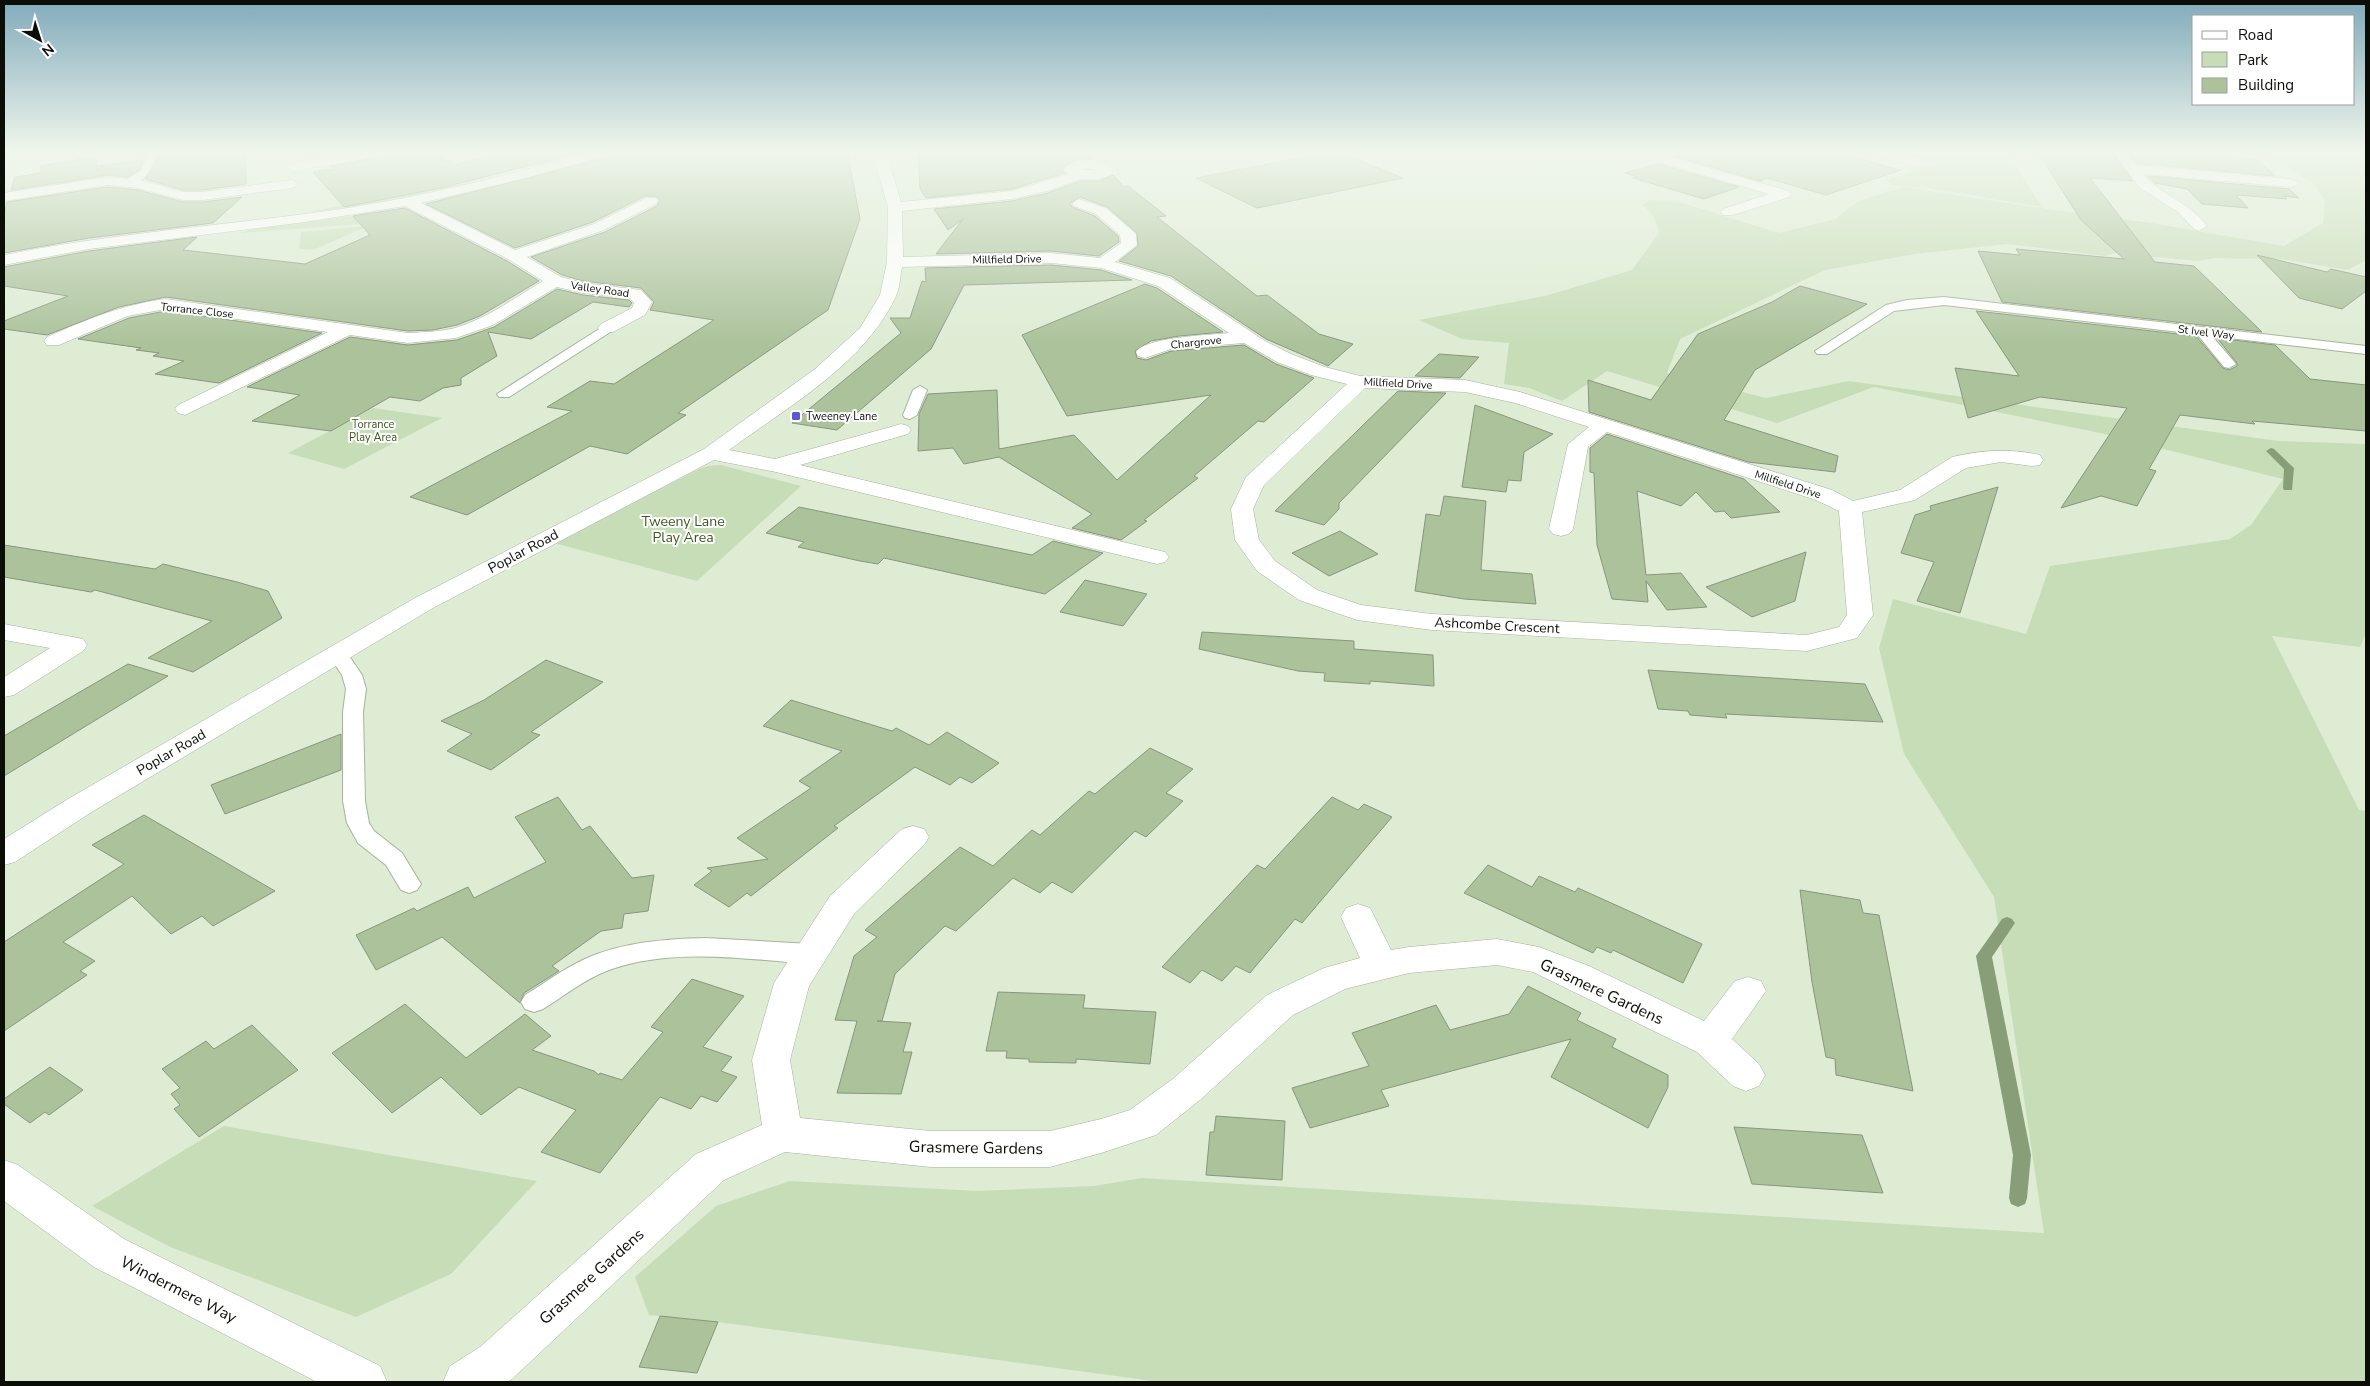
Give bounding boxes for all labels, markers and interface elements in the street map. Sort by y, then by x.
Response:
north arrow [15,15,65,65]
legend [2192,15,2355,105]
text: Road [2238,25,2273,45]
text: N [38,39,58,60]
text: Park [2238,50,2268,70]
text: Building [2238,75,2294,95]
street label: Millfield Drive [972,251,1042,268]
street label: Valley Road [569,278,630,301]
street label: Torrance Close [160,299,234,322]
street label: St Ivel Way [2177,322,2235,343]
street label: Chargrove [1170,332,1222,353]
street label: Millfield Drive [1363,374,1433,393]
place label: Tweeney Lane [806,409,877,424]
marker: Tweeney Lane [790,410,802,422]
park label: Torrance Play Area [349,417,397,445]
street label: Millfield Drive [1753,467,1823,502]
park label: Tweeny Lane Play Area [641,512,725,547]
street label: Poplar Road [485,525,562,578]
street label: Ashcombe Crescent [1434,613,1560,638]
street label: Poplar Road [133,725,209,780]
street label: Grasmere Gardens [1536,954,1667,1030]
street label: Grasmere Gardens [909,1136,1043,1160]
street label: Grasmere Gardens [534,1224,649,1330]
street label: Windermere Way [117,1251,241,1329]

